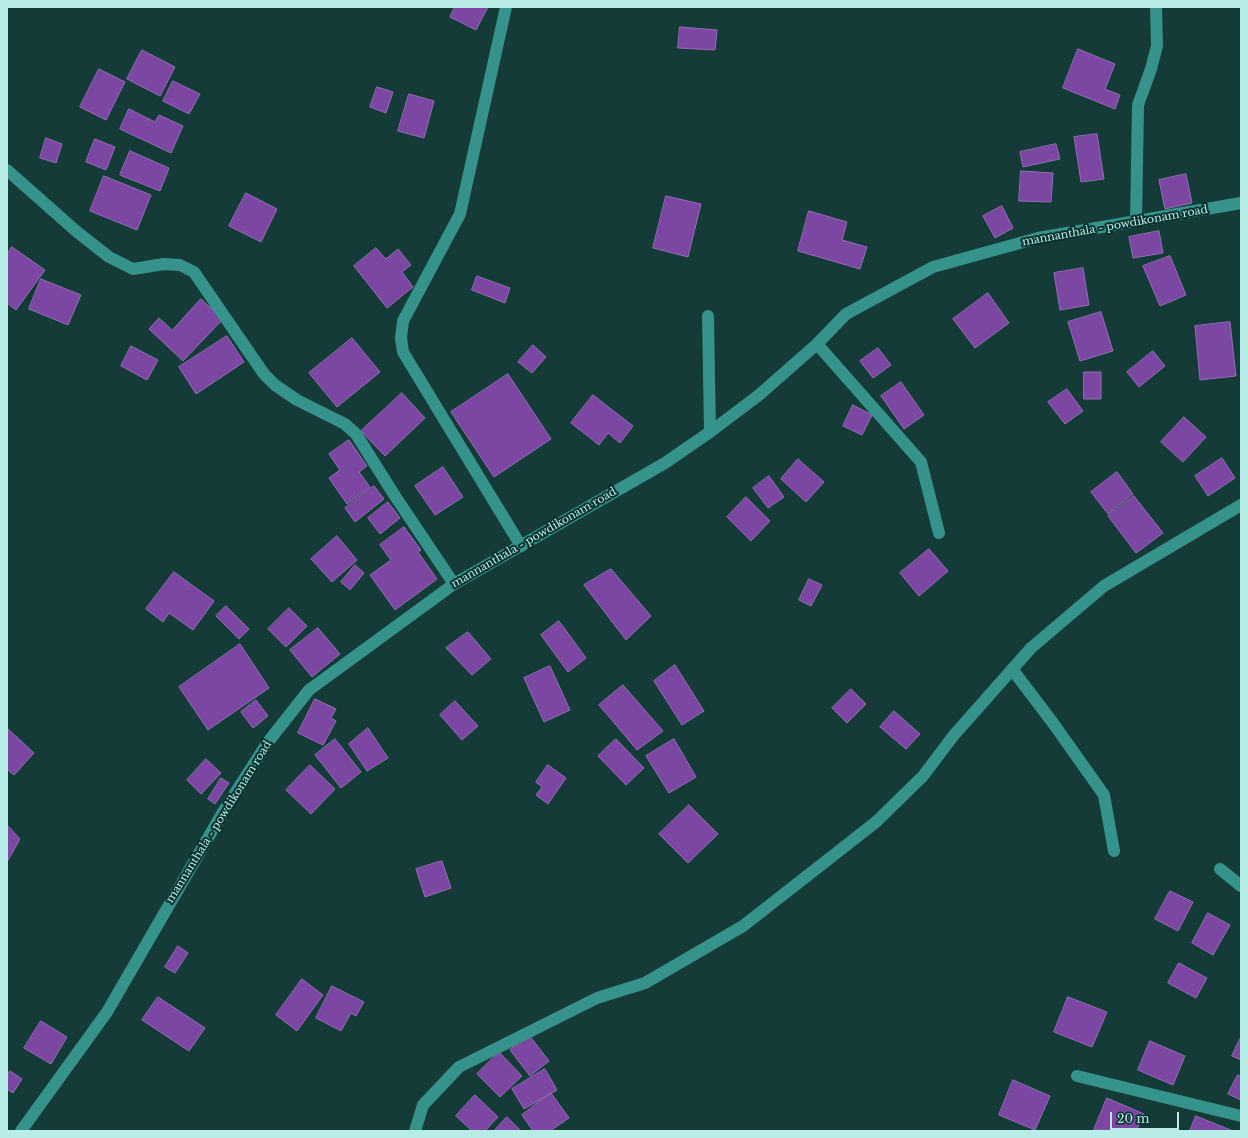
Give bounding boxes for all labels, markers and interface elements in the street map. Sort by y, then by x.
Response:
street label: mannanthala - powdikonam road [1021,203,1209,249]
street label: mannanthala - powdikonam road [449,485,619,591]
street label: mannanthala - powdikonam road [163,739,275,905]
scale bar [1112,1104,1181,1130]
text: 20 m [1117,1111,1149,1126]

